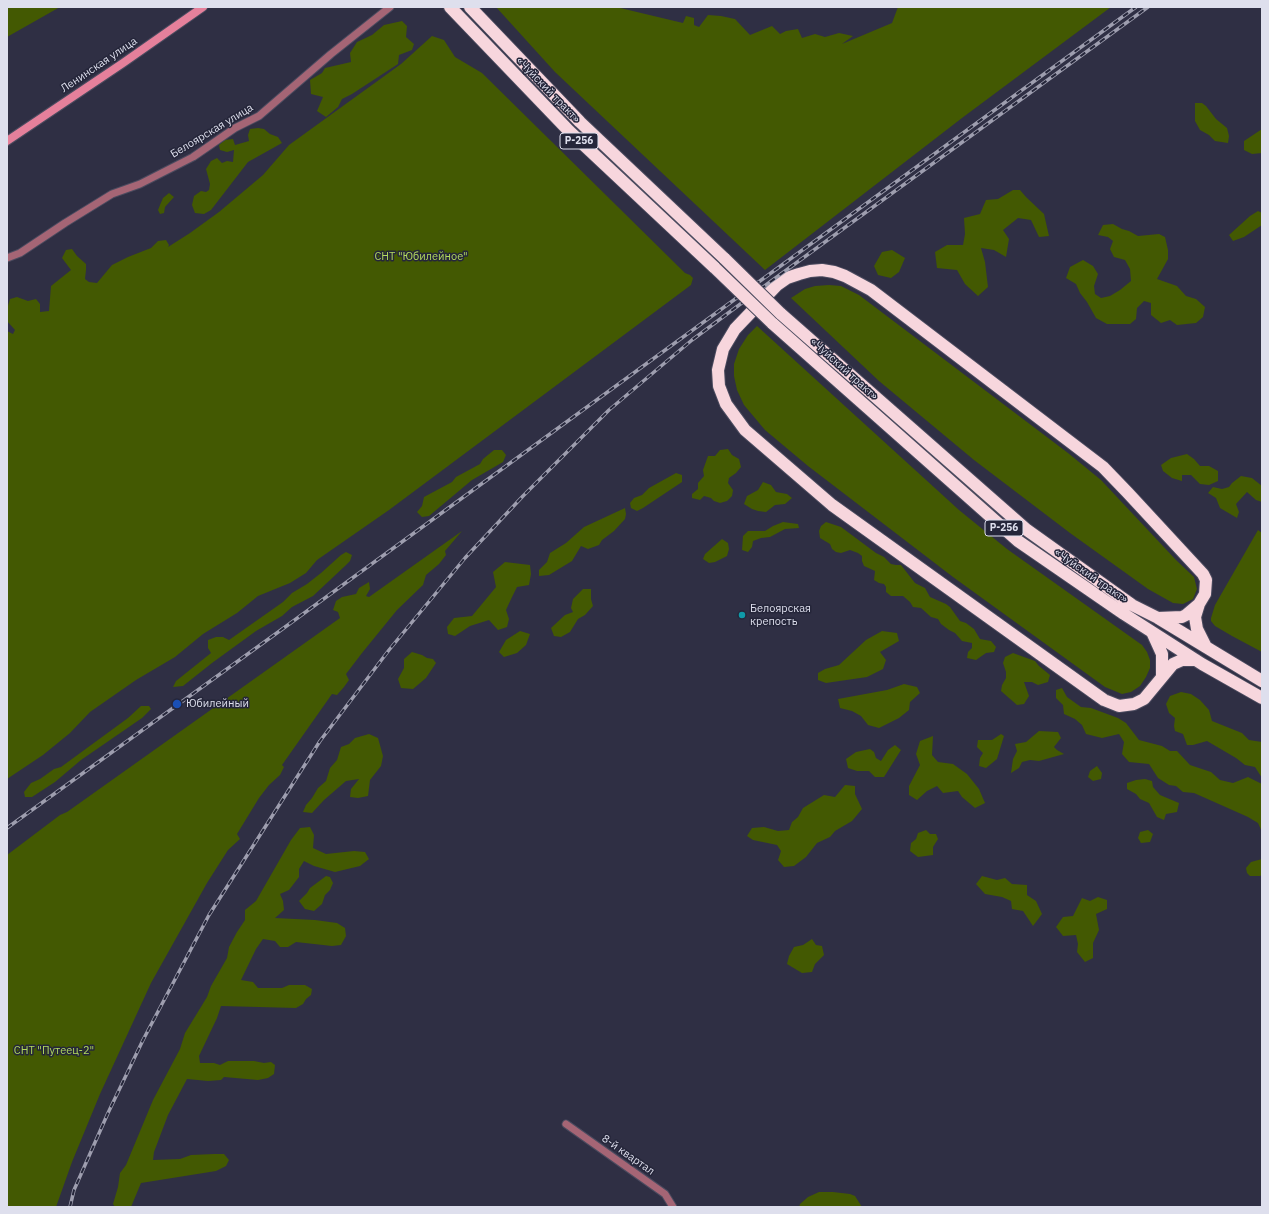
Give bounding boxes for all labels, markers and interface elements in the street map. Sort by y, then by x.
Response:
street label: Ленинская улица [58,35,140,95]
street label: «Чуйский тракт» [513,54,583,126]
street label: Белоярская улица [168,101,256,161]
road number: Р-256 [560,133,598,149]
park label: СНТ "Юбилейное" [374,250,468,264]
street label: «Чуйский тракт» [808,335,880,403]
road number: Р-256 [985,520,1023,536]
street label: «Чуйский тракт» [1052,546,1130,606]
place label: Белоярская крепость [750,602,811,628]
marker: Белоярская крепость [737,610,747,620]
place label: Юбилейный [186,697,249,711]
marker: Юбилейный [171,698,183,710]
park label: СНТ "Путеец-2" [14,1044,94,1058]
street label: 8-й квартал [599,1132,657,1178]

